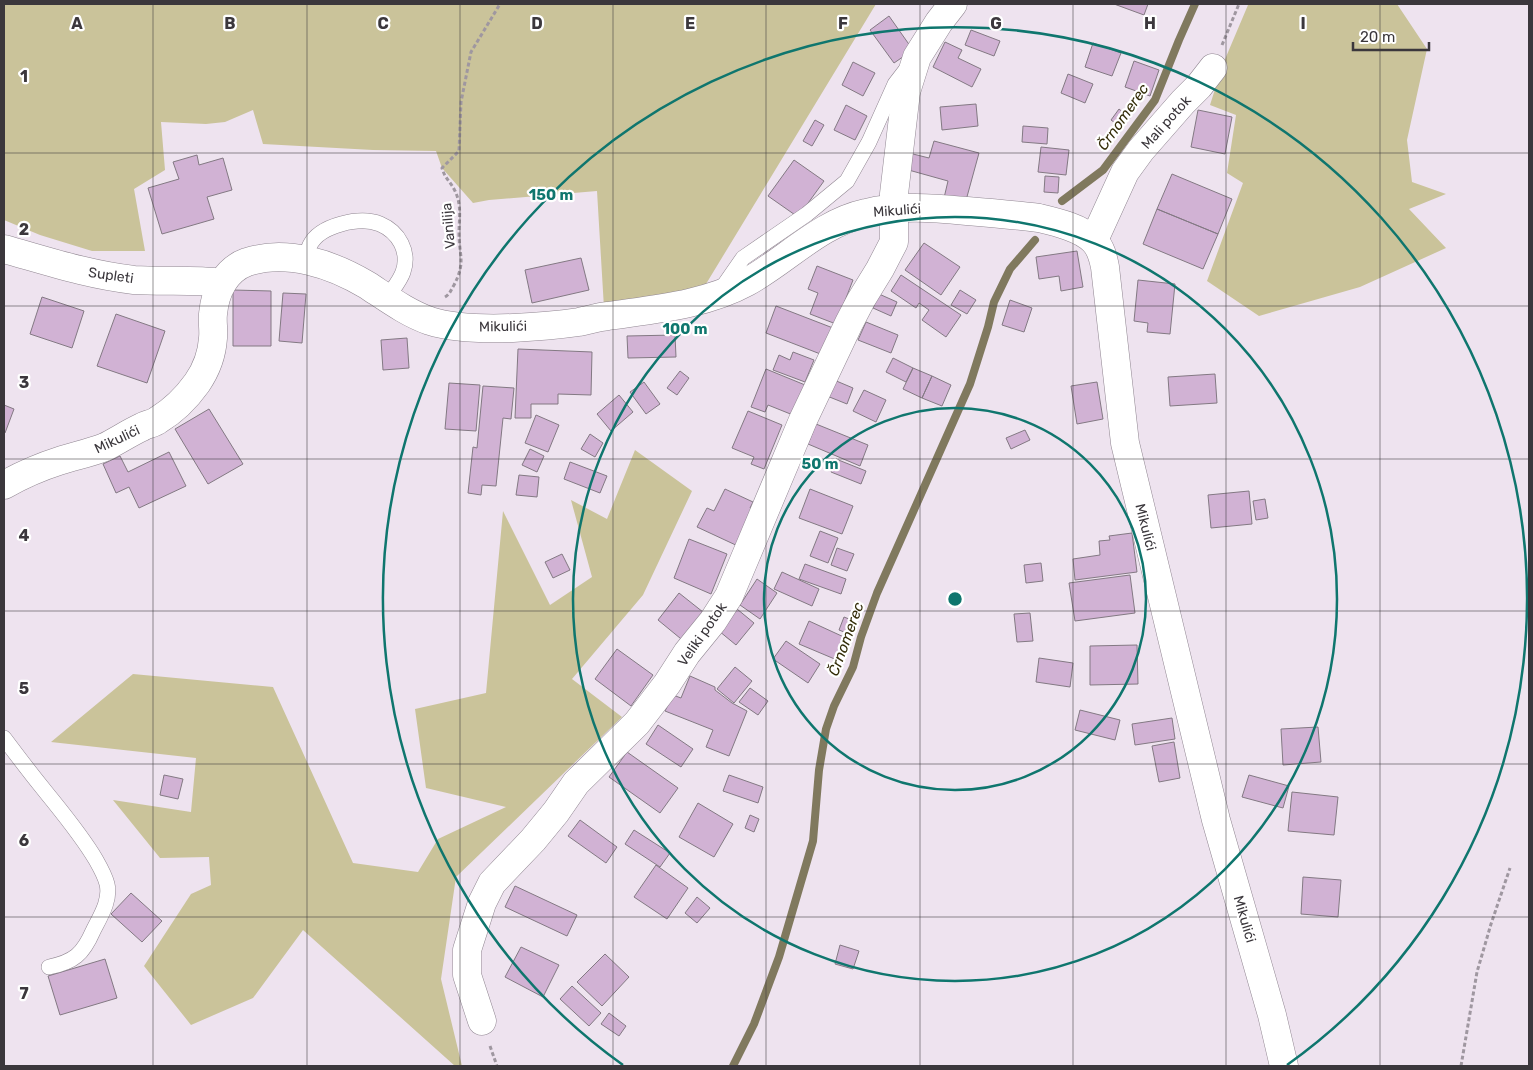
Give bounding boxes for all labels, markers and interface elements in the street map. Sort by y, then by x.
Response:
text: A [71,14,83,33]
text: B [224,14,236,33]
text: C [377,14,389,33]
text: D [531,14,543,33]
text: E [685,14,695,33]
text: F [838,14,848,33]
text: G [990,14,1002,33]
text: H [1144,14,1156,33]
text: I [1300,14,1306,33]
scale bar [1353,20,1429,52]
text: 20 m [1360,28,1395,46]
text: 1 [20,67,28,86]
water label: Črnomerec [1093,80,1153,154]
street label: Mali potok [1138,92,1195,153]
text: 150 m [529,186,573,204]
street label: Mikulići [872,200,922,221]
street label: Vanilija [438,202,459,250]
text: 2 [19,220,29,239]
street label: Supleti [87,264,135,287]
street label: Mikulići [479,318,527,335]
text: 100 m [663,320,707,338]
text: 3 [19,373,29,392]
street label: Mikulići [92,422,143,457]
text: 50 m [802,455,838,473]
street label: Mikulići [1131,502,1160,552]
text: 4 [19,526,30,545]
centre of rings [946,590,964,608]
street label: Veliki potok [674,598,731,670]
water label: Črnomerec [824,600,868,678]
text: 5 [19,679,29,698]
text: 6 [19,831,29,850]
street label: Mikulići [1230,894,1259,945]
text: 7 [19,984,29,1003]

